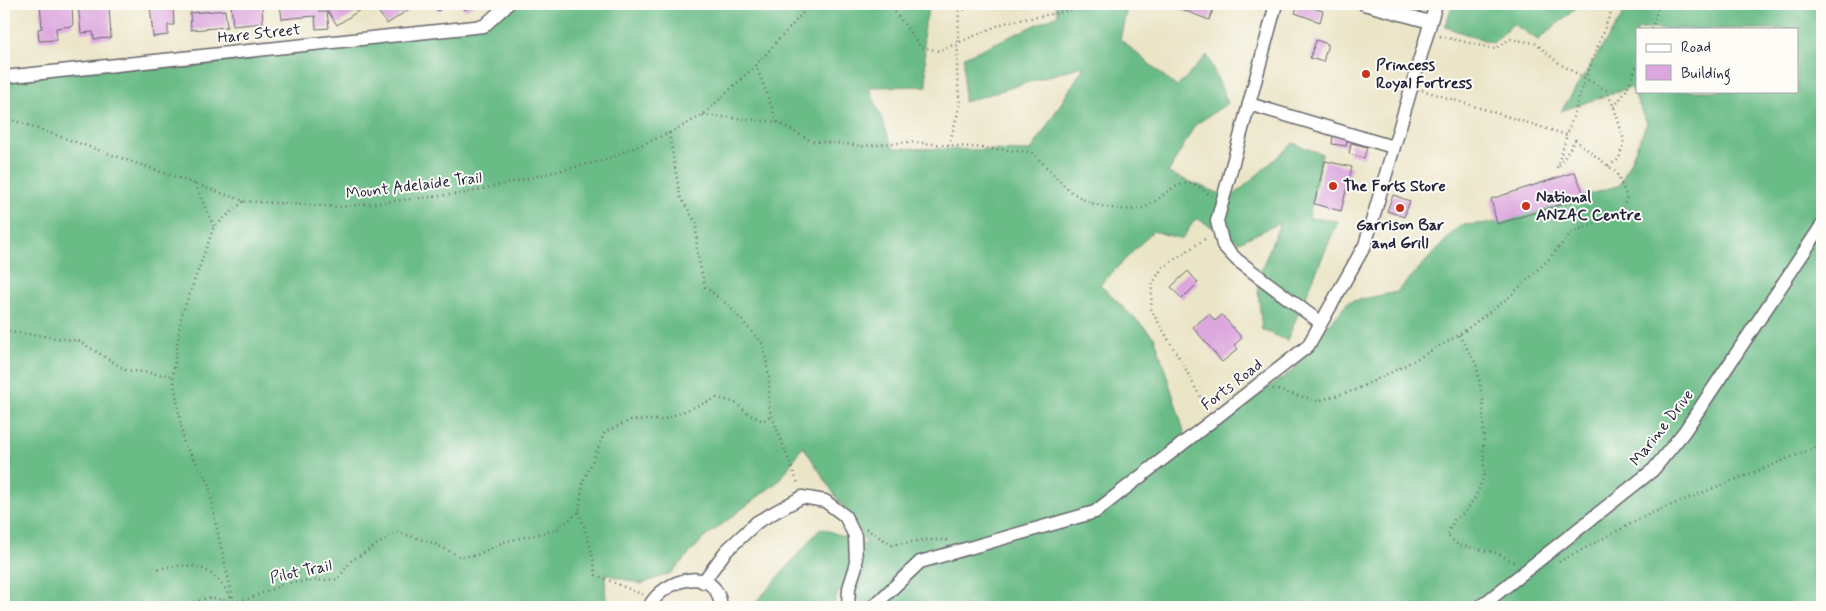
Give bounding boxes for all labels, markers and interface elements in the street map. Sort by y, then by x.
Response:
street label: Hare Street [216,19,302,49]
legend [1636,28,1798,92]
text: Road [1681,38,1711,58]
place label: Princess Royal Fortress [1376,55,1473,94]
text: Building [1681,64,1731,85]
marker: Princess Royal Fortress [1360,68,1372,80]
street label: Mount Adelaide Trail [345,167,483,205]
place label: The Forts Store [1343,176,1446,197]
marker: The Forts Store [1327,180,1339,192]
place label: National ANZAC Centre [1536,187,1641,226]
marker: National ANZAC Centre [1520,200,1532,212]
marker: Garrison Bar and Grill [1394,202,1406,214]
place label: Garrison Bar and Grill [1356,215,1444,254]
street label: Forts Road [1197,354,1267,416]
street label: Marine Drive [1625,385,1699,471]
street label: Pilot Trail [268,555,334,589]

